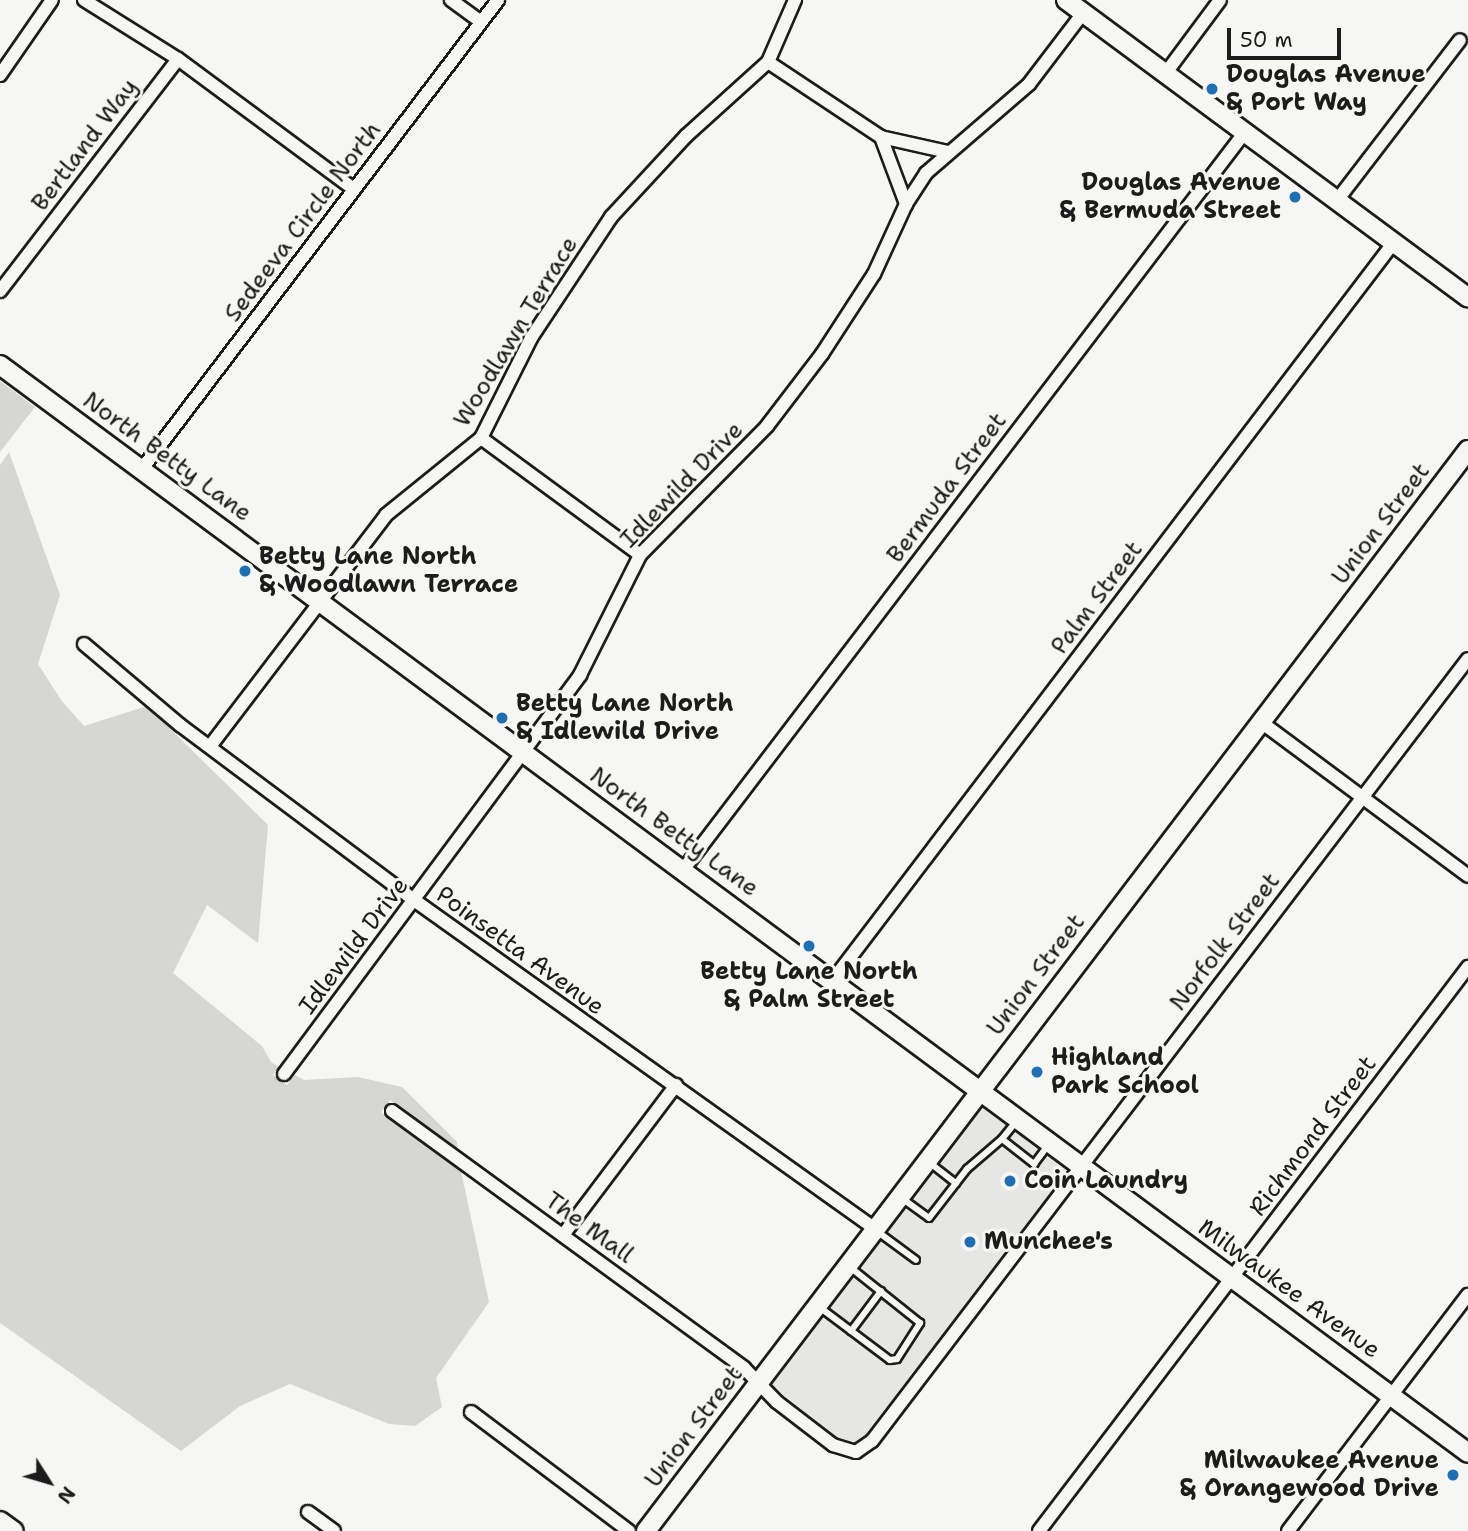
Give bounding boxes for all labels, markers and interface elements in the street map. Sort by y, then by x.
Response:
scale bar [1230,14,1344,58]
text: 50 m [1240,26,1293,54]
place label: Douglas Avenue & Port Way [1226,61,1426,117]
street label: Bertland Way [26,73,144,217]
marker: Douglas Avenue & Port Way [1204,81,1220,97]
street label: Sedeeva Circle North [218,116,388,328]
place label: Douglas Avenue & Bermuda Street [1059,169,1281,225]
marker: Douglas Avenue & Bermuda Street [1287,189,1303,205]
street label: Woodlawn Terrace [448,232,584,432]
street label: North Betty Lane [77,386,257,528]
street label: Bermuda Street [881,407,1013,569]
street label: Idlewild Drive [615,416,749,554]
street label: Union Street [1326,458,1436,590]
street label: Palm Street [1045,536,1149,660]
place label: Betty Lane North & Woodlawn Terrace [259,543,518,599]
marker: Betty Lane North & Woodlawn Terrace [237,563,253,579]
place label: Betty Lane North & Idlewild Drive [516,690,733,746]
marker: Betty Lane North & Idlewild Drive [494,710,510,726]
street label: North Betty Lane [584,761,764,903]
street label: Norfolk Street [1164,867,1286,1017]
street label: Idlewild Drive [293,872,415,1020]
street label: Poinsetta Avenue [430,880,610,1022]
street label: Union Street [981,909,1091,1041]
marker: Betty Lane North & Palm Street [801,938,817,954]
place label: Betty Lane North & Palm Street [700,958,918,1014]
place label: Highland Park School [1051,1044,1199,1100]
street label: Richmond Street [1243,1050,1383,1222]
marker: Highland Park School [1029,1064,1045,1080]
place label: Coin Laundry [1024,1167,1188,1195]
marker: Coin Laundry [1002,1173,1018,1189]
street label: The Mall [539,1186,639,1270]
street label: Milwaukee Avenue [1192,1213,1386,1365]
place label: Munchee's [984,1228,1113,1256]
marker: Munchee's [962,1234,978,1250]
street label: Union Street [639,1361,749,1493]
north arrow [14,1447,84,1517]
place label: Milwaukee Avenue & Orangewood Drive [1179,1447,1439,1503]
marker: Milwaukee Avenue & Orangewood Drive [1445,1467,1461,1483]
text: N [52,1481,81,1508]

